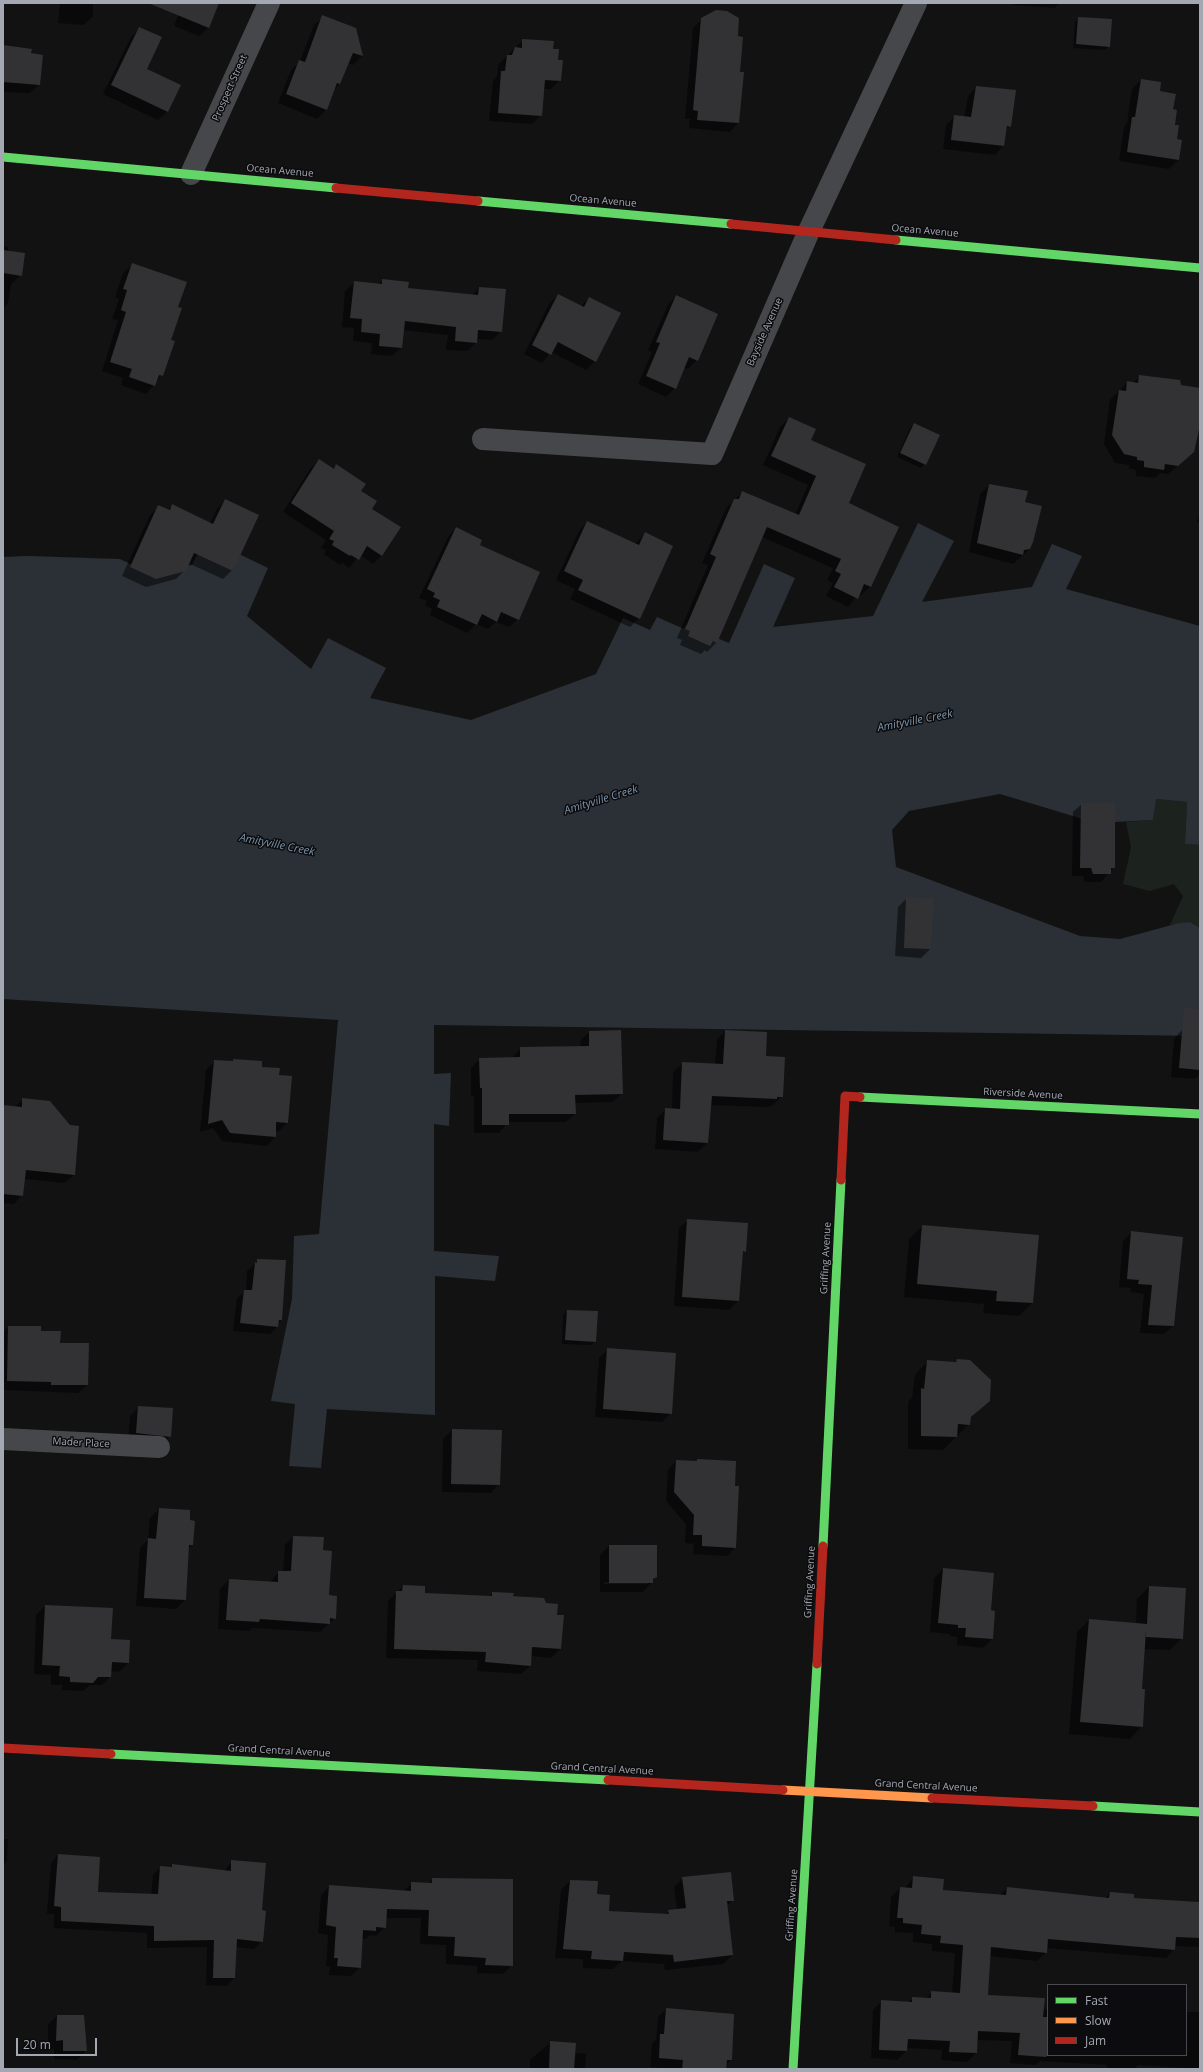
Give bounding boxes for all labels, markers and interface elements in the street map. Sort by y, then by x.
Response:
street label: Prospect Street [210,53,250,123]
street label: Ocean Avenue [246,162,314,180]
street label: Ocean Avenue [569,192,637,210]
street label: Ocean Avenue [891,222,959,240]
street label: Bayside Avenue [745,296,785,368]
water label: Amityville Creek [876,707,954,735]
water label: Amityville Creek [563,783,639,817]
water label: Amityville Creek [238,831,316,859]
street label: Riverside Avenue [983,1086,1063,1102]
street label: Griffing Avenue [818,1222,834,1294]
street label: Mader Place [52,1436,110,1450]
street label: Griffing Avenue [802,1546,818,1618]
street label: Grand Central Avenue [227,1742,331,1760]
street label: Grand Central Avenue [550,1760,654,1778]
street label: Grand Central Avenue [874,1777,978,1795]
street label: Griffing Avenue [783,1869,801,1941]
legend [1047,1984,1187,2056]
text: Fast [1085,1992,1108,2009]
text: Slow [1085,2012,1111,2029]
scale bar [18,2030,99,2056]
text: Jam [1085,2032,1106,2049]
text: 20 m [23,2036,51,2053]

